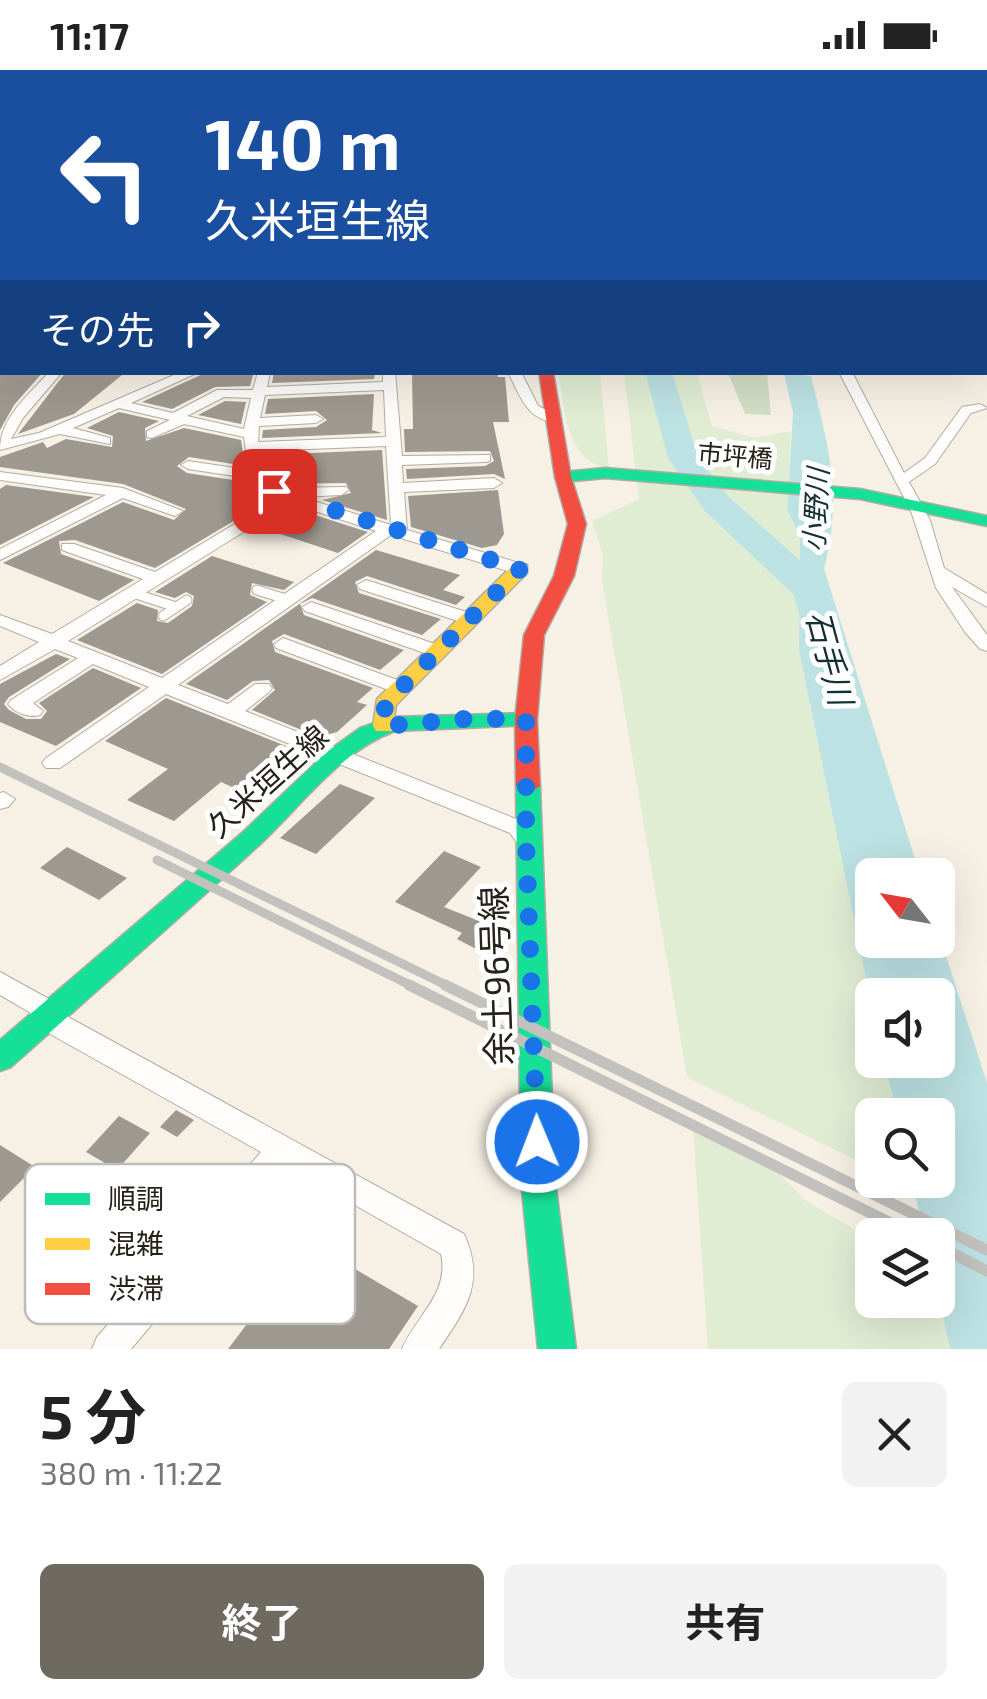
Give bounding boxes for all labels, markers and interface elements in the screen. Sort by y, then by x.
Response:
text: 11:17 [50,12,129,58]
text: 140 m [205,100,401,184]
icon: left [40,110,170,240]
text: 久米垣生線 [205,192,430,246]
icon: right [174,300,229,355]
text: その先 [40,306,154,352]
street label: 市坪橋 [696,437,774,473]
pin [232,449,317,534]
icon: arrive [247,464,302,519]
water label: 小野川 [796,464,834,553]
water label: 石手川 [800,606,862,712]
street label: 久米垣生線 [199,717,334,844]
north arrow [855,858,955,958]
map controls [855,858,955,1318]
street label: 余土96号線 [471,885,519,1067]
button: sound [855,978,955,1078]
position arrow [485,1090,589,1194]
button: search [855,1098,955,1198]
legend [25,1164,355,1324]
text: 順調 [108,1181,164,1215]
button: layers [855,1218,955,1318]
text: 混雑 [108,1226,164,1260]
text: 渋滞 [108,1271,164,1305]
text: 5 分 [40,1379,146,1451]
button: close [842,1382,947,1487]
text: 380 m · 11:22 [40,1453,223,1491]
button: 終了 [40,1564,484,1679]
button: 共有 [504,1564,947,1679]

